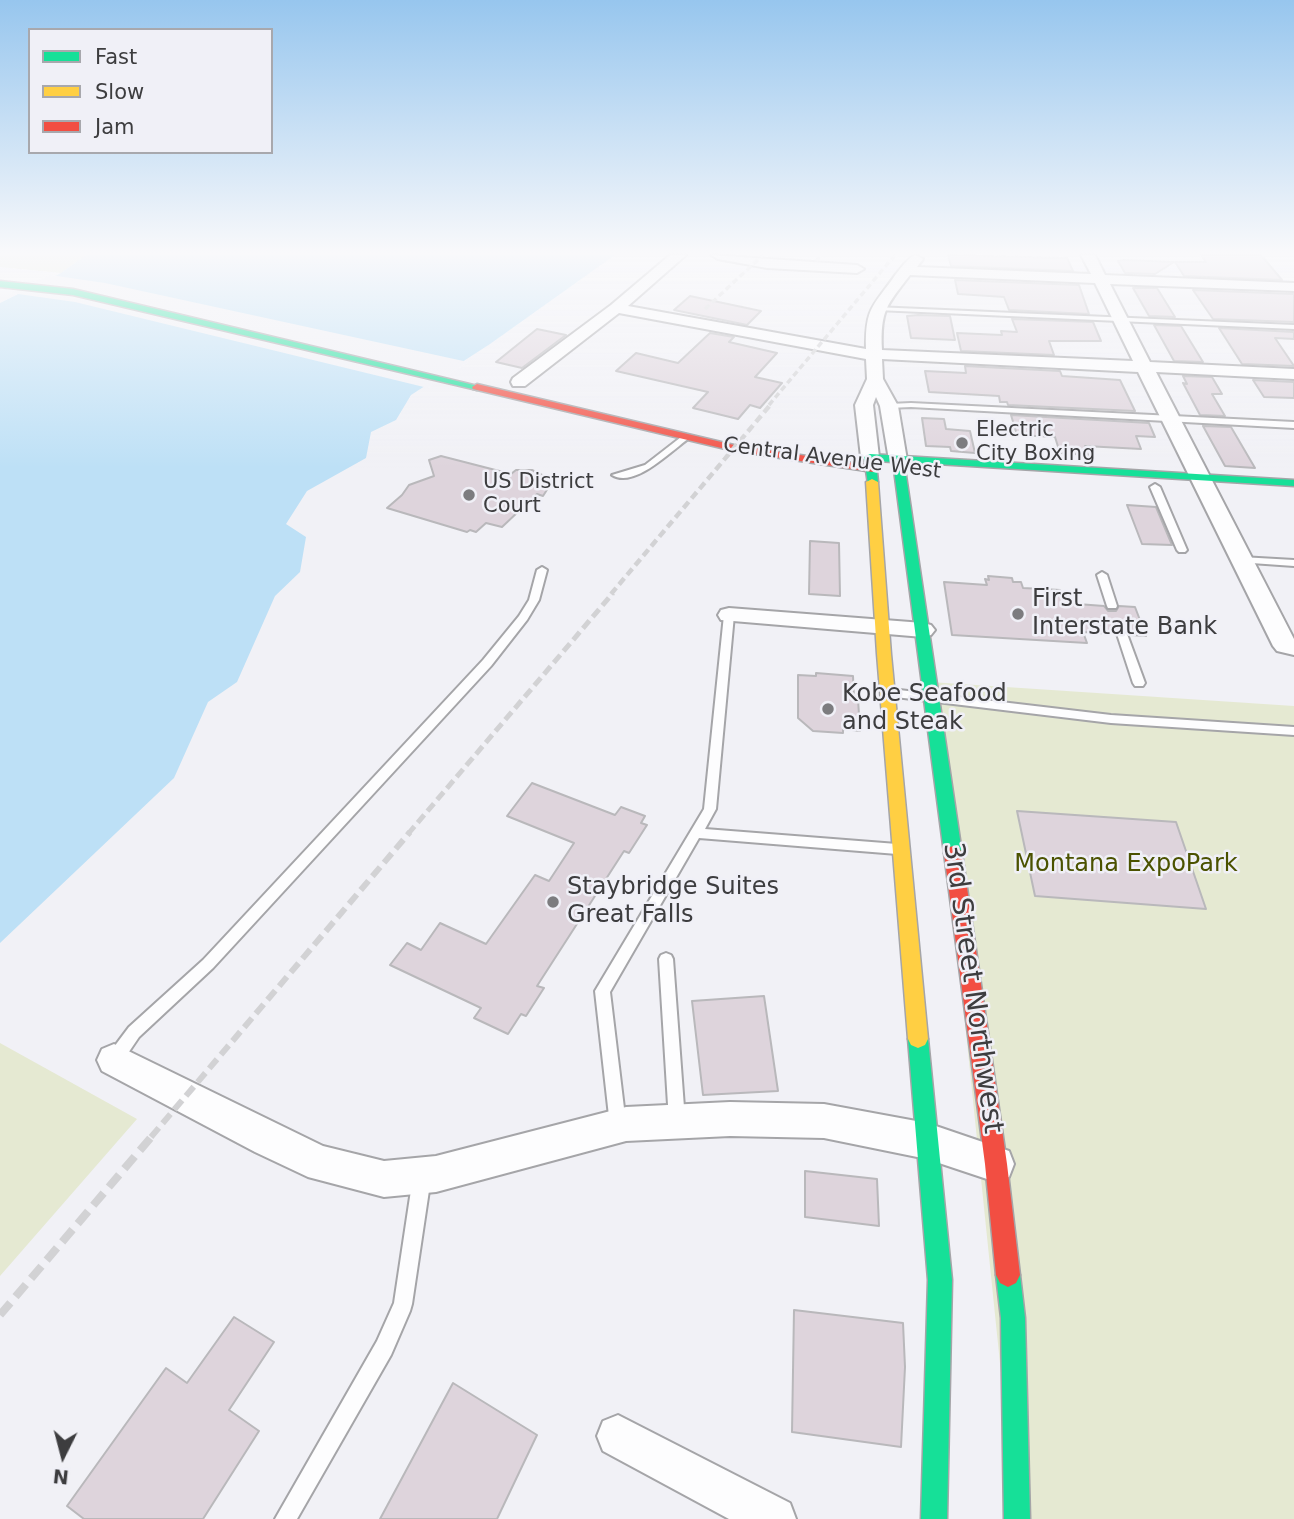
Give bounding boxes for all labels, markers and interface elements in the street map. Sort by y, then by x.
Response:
legend [28,28,273,154]
text: Fast [95,45,137,69]
text: Slow [95,80,144,104]
text: Jam [95,115,135,139]
place label: Electric City Boxing [976,418,1095,468]
street label: Central Avenue West [722,433,942,485]
marker: Electric City Boxing [954,435,970,451]
place label: US District Court [483,470,594,520]
marker: US District Court [461,487,477,503]
place label: First Interstate Bank [1032,586,1217,642]
marker: First Interstate Bank [1010,606,1026,622]
place label: Kobe Seafood and Steak [842,681,1007,737]
marker: Kobe Seafood and Steak [820,701,836,717]
street label: 3rd Street Northwest [935,840,1009,1136]
park label: Montana ExpoPark [1014,851,1238,879]
place label: Staybridge Suites Great Falls [567,874,779,930]
marker: Staybridge Suites Great Falls [545,894,561,910]
north arrow [28,1421,98,1491]
text: N [52,1465,70,1489]

